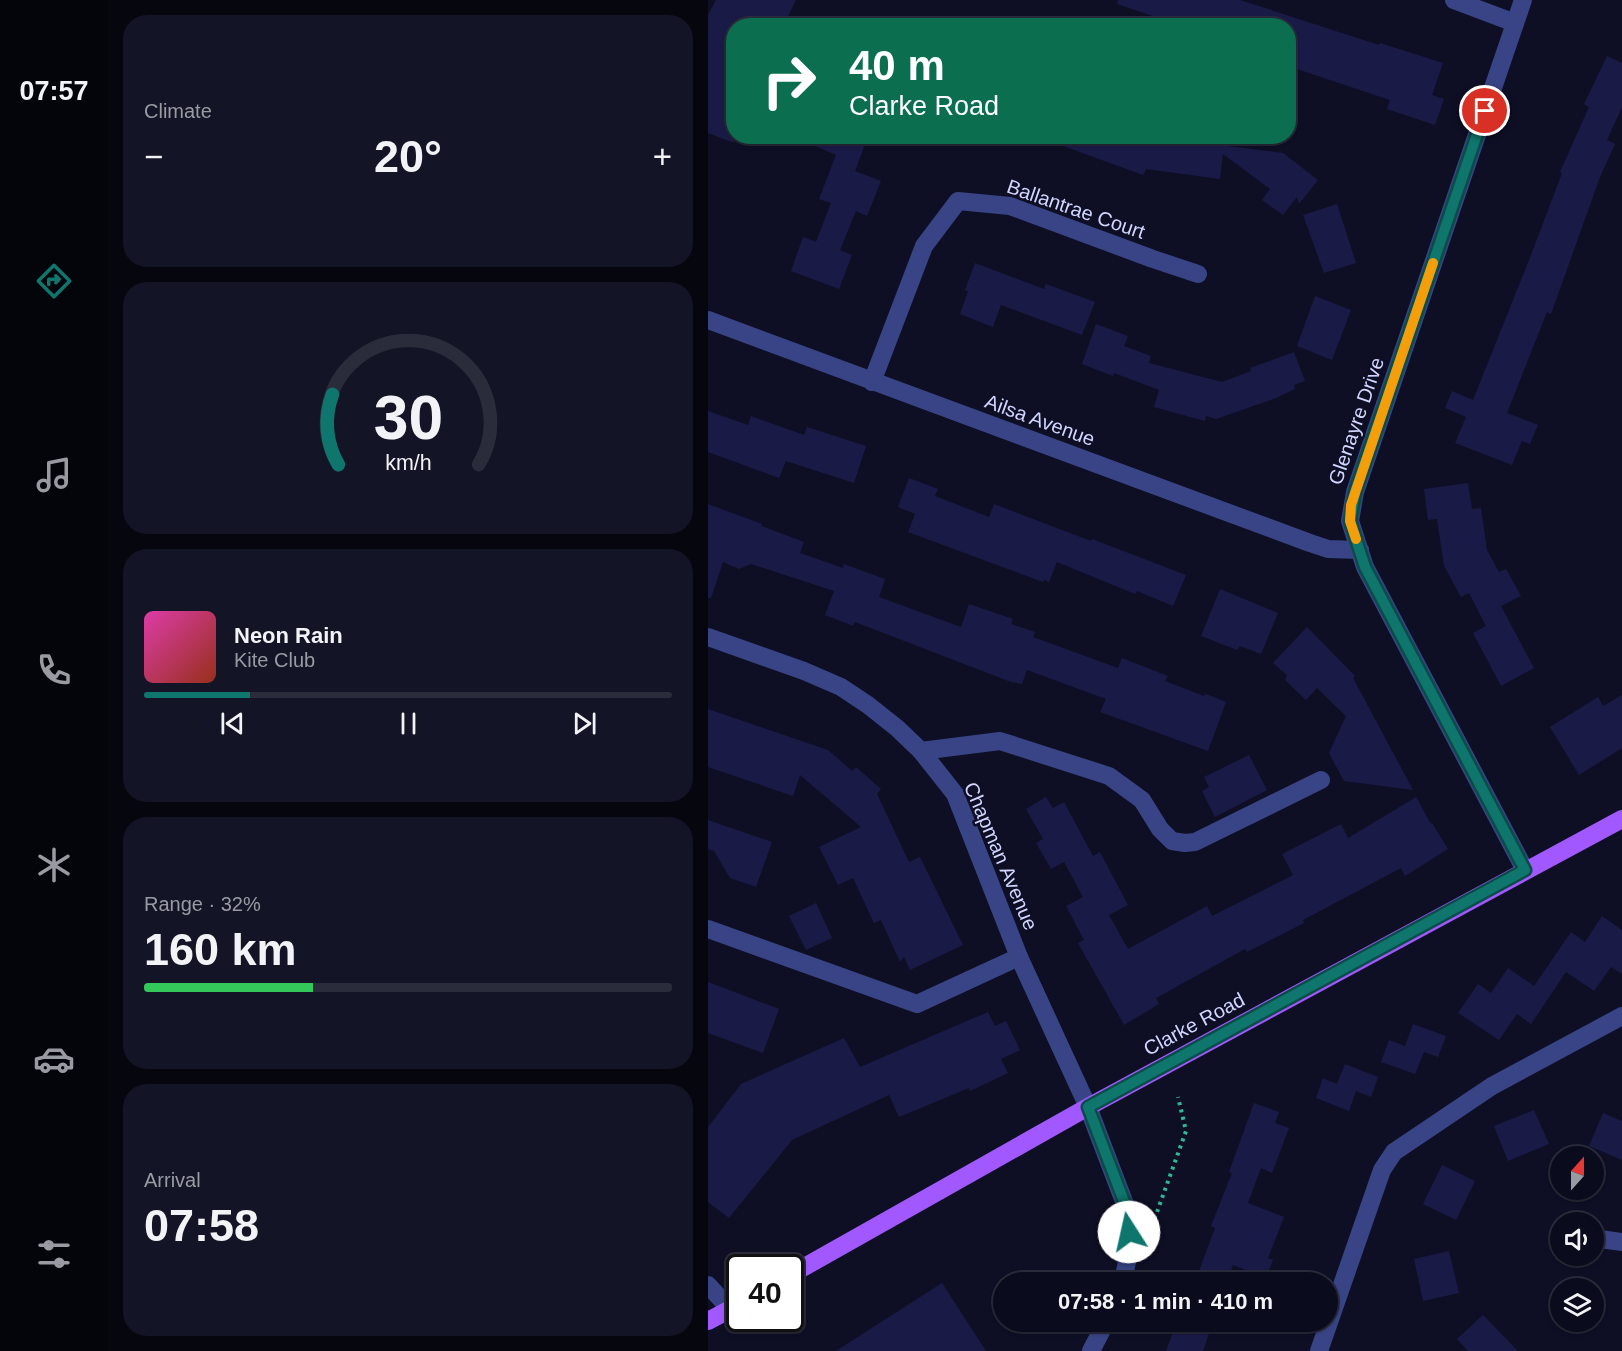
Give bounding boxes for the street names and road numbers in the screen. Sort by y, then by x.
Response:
street label: Ballantrae Court [1004,175,1148,243]
street label: Glenayre Drive [1324,354,1388,488]
street label: Ailsa Avenue [982,390,1098,450]
street label: Chapman Avenue [960,779,1042,933]
street label: Clarke Road [1140,988,1248,1060]

